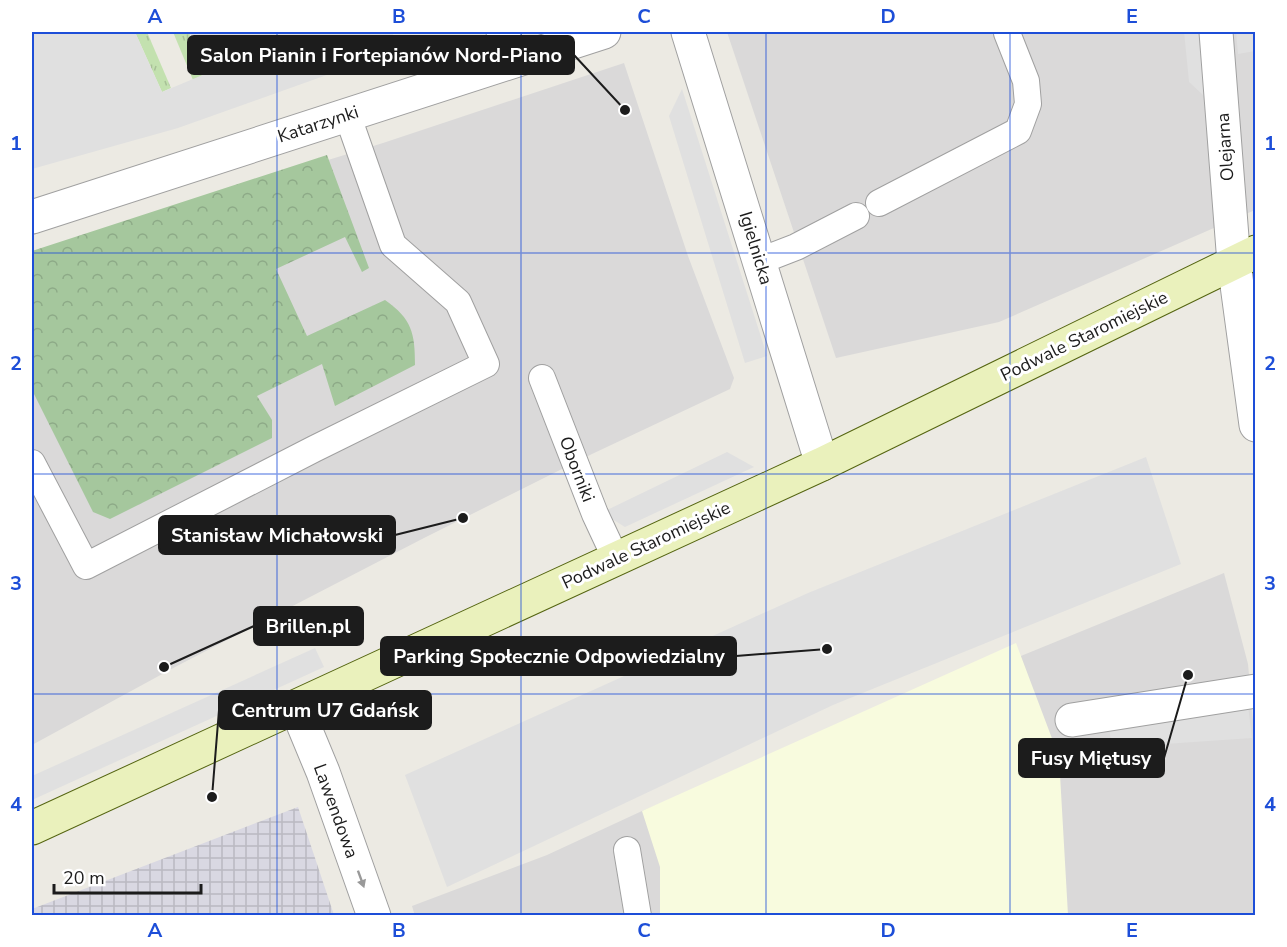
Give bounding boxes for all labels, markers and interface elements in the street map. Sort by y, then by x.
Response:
text: A [148,3,163,30]
text: B [392,3,406,30]
text: C [637,3,651,30]
text: D [880,3,896,30]
text: E [1126,3,1138,30]
callout: Salon Pianin i Fortepianów Nord-Piano [188,36,574,74]
text: Salon Pianin i Fortepianów Nord-Piano [200,42,562,69]
street label: Katarzynki [274,100,362,148]
street label: Olejarna [1211,112,1239,182]
text: 1 [10,130,22,157]
text: 1 [1264,130,1276,157]
street label: Igielnicka [733,208,779,288]
street label: Podwale Staromiejskie [996,285,1172,387]
text: 2 [10,350,22,377]
text: 2 [1264,350,1276,377]
street label: Oborniki [554,433,600,505]
street label: Podwale Staromiejskie [558,495,734,595]
callout: Stanisław Michałowski [159,516,395,554]
text: Stanisław Michałowski [171,522,383,549]
text: 3 [10,570,22,597]
text: 3 [1264,570,1276,597]
callout: Brillen.pl [254,607,363,645]
text: Brillen.pl [265,613,351,640]
callout: Parking Społecznie Odpowiedzialny [381,637,736,675]
text: Parking Społecznie Odpowiedzialny [393,643,725,670]
callout: Centrum U7 Gdańsk [219,691,431,729]
text: Centrum U7 Gdańsk [231,697,420,724]
callout: Fusy Miętusy [1019,739,1164,777]
text: Fusy Miętusy [1031,745,1152,772]
street label: Lawendowa [308,760,364,862]
text: 4 [10,791,22,818]
text: 4 [1264,791,1276,818]
scale bar [54,857,201,895]
text: 20 m [63,866,105,890]
one-way arrow [357,870,367,888]
text: A [148,917,163,944]
text: B [392,917,406,944]
text: C [637,917,651,944]
text: D [880,917,896,944]
text: E [1126,917,1138,944]

